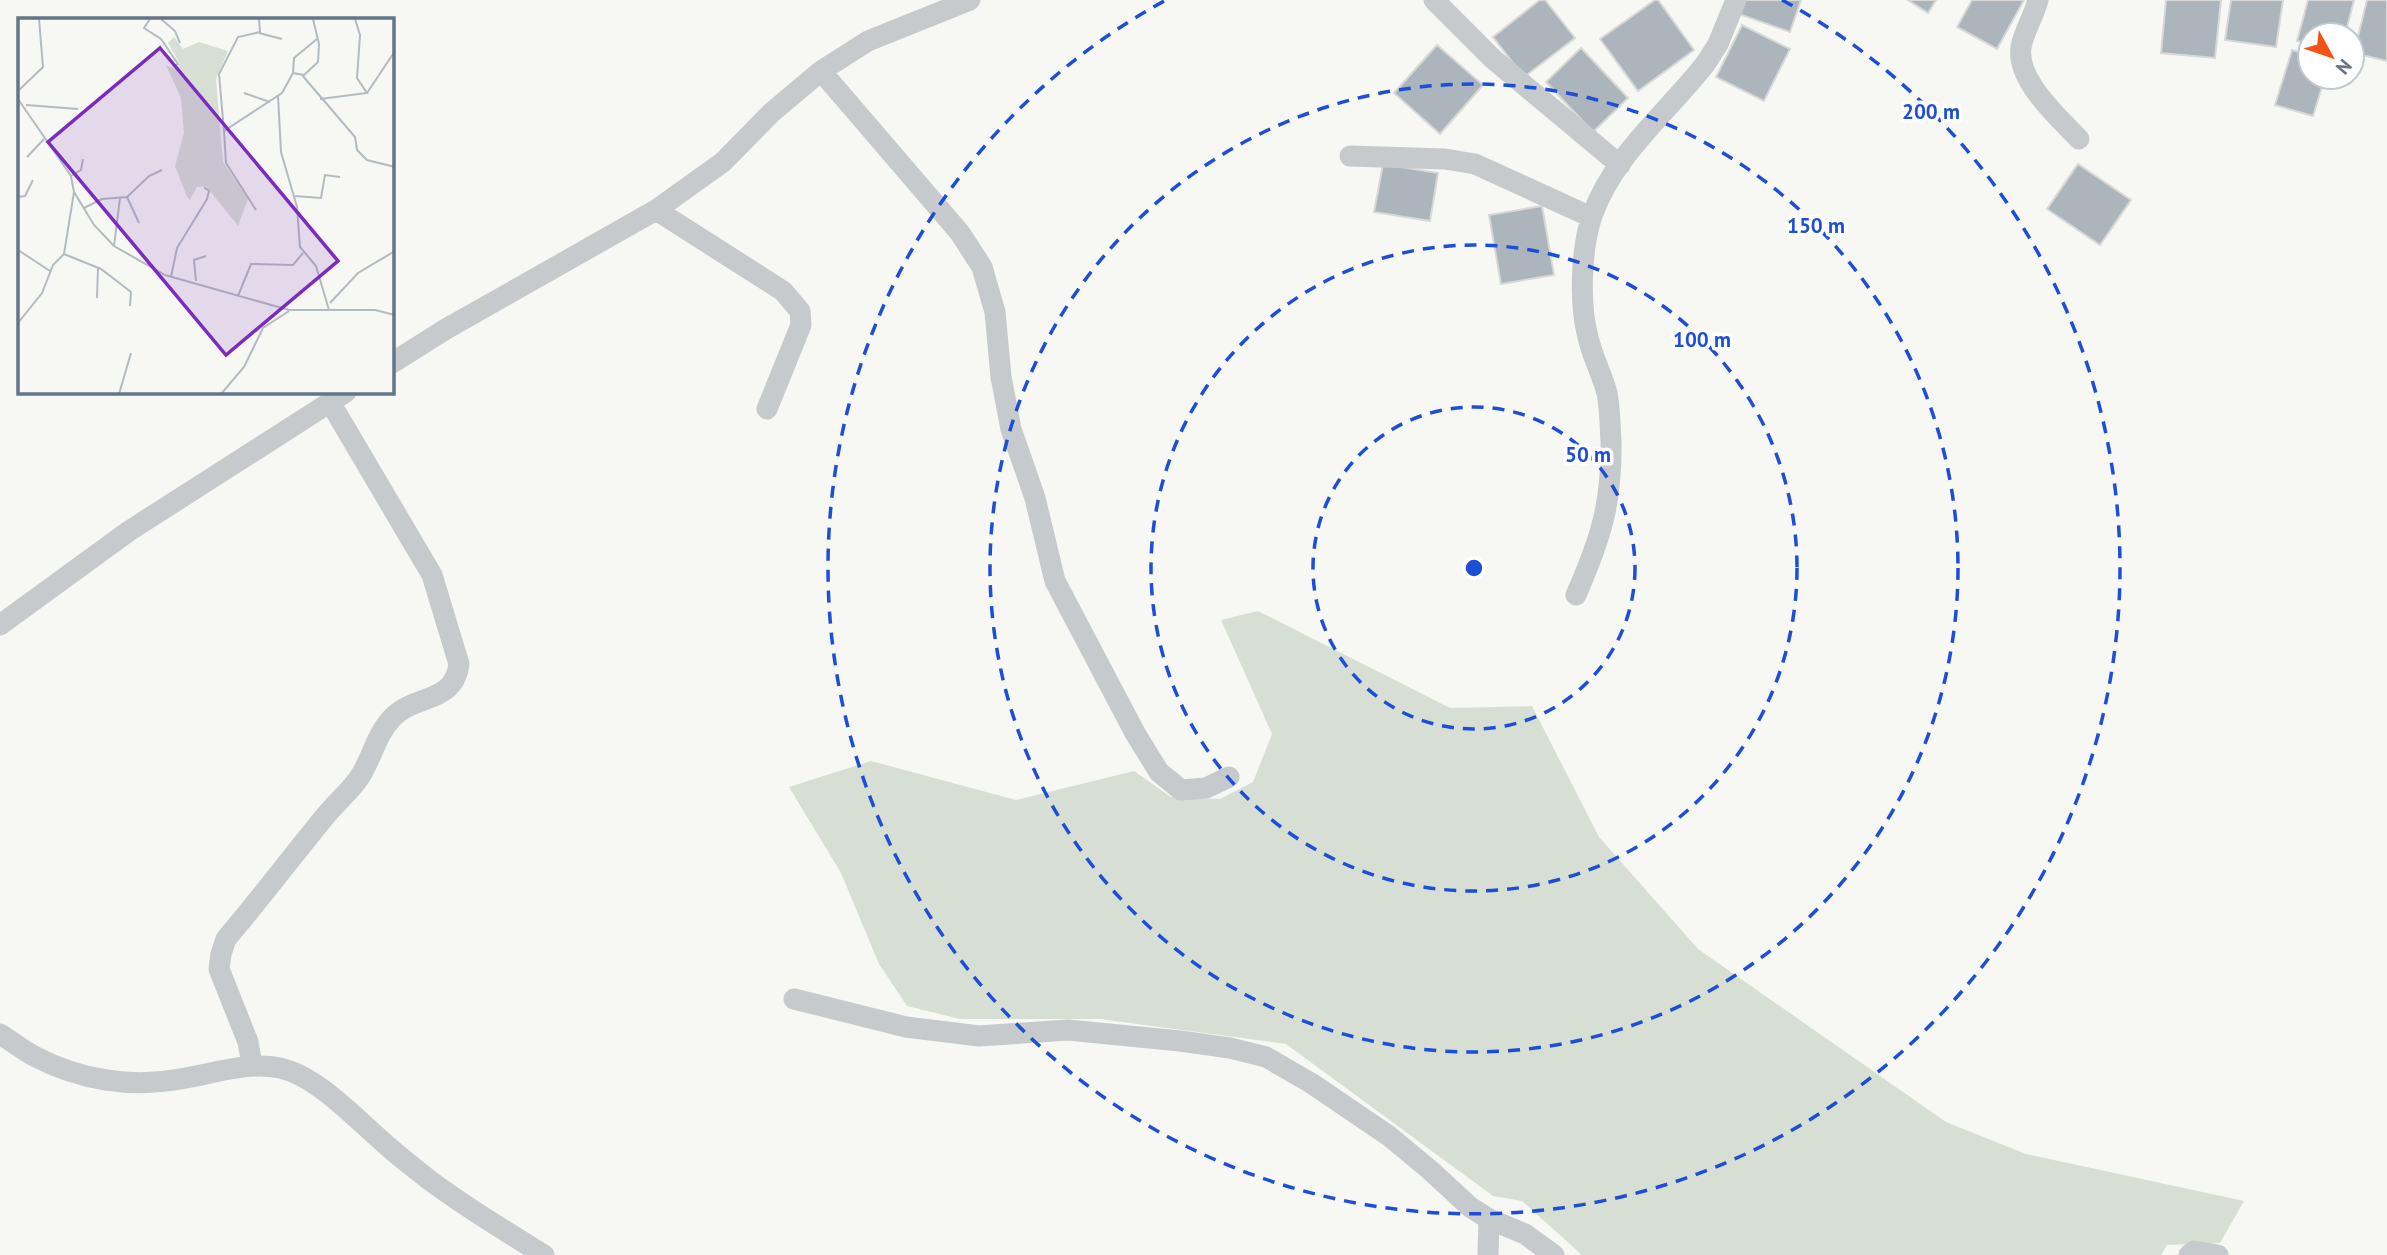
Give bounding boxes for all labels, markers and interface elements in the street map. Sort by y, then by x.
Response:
inset map [18,18,394,394]
north arrow [2296,21,2366,91]
text: N [2331,54,2357,79]
text: 200 m [1902,98,1960,125]
text: 150 m [1787,212,1845,239]
text: 100 m [1673,326,1731,353]
text: 50 m [1565,441,1611,468]
centre of rings [1462,556,1486,580]

